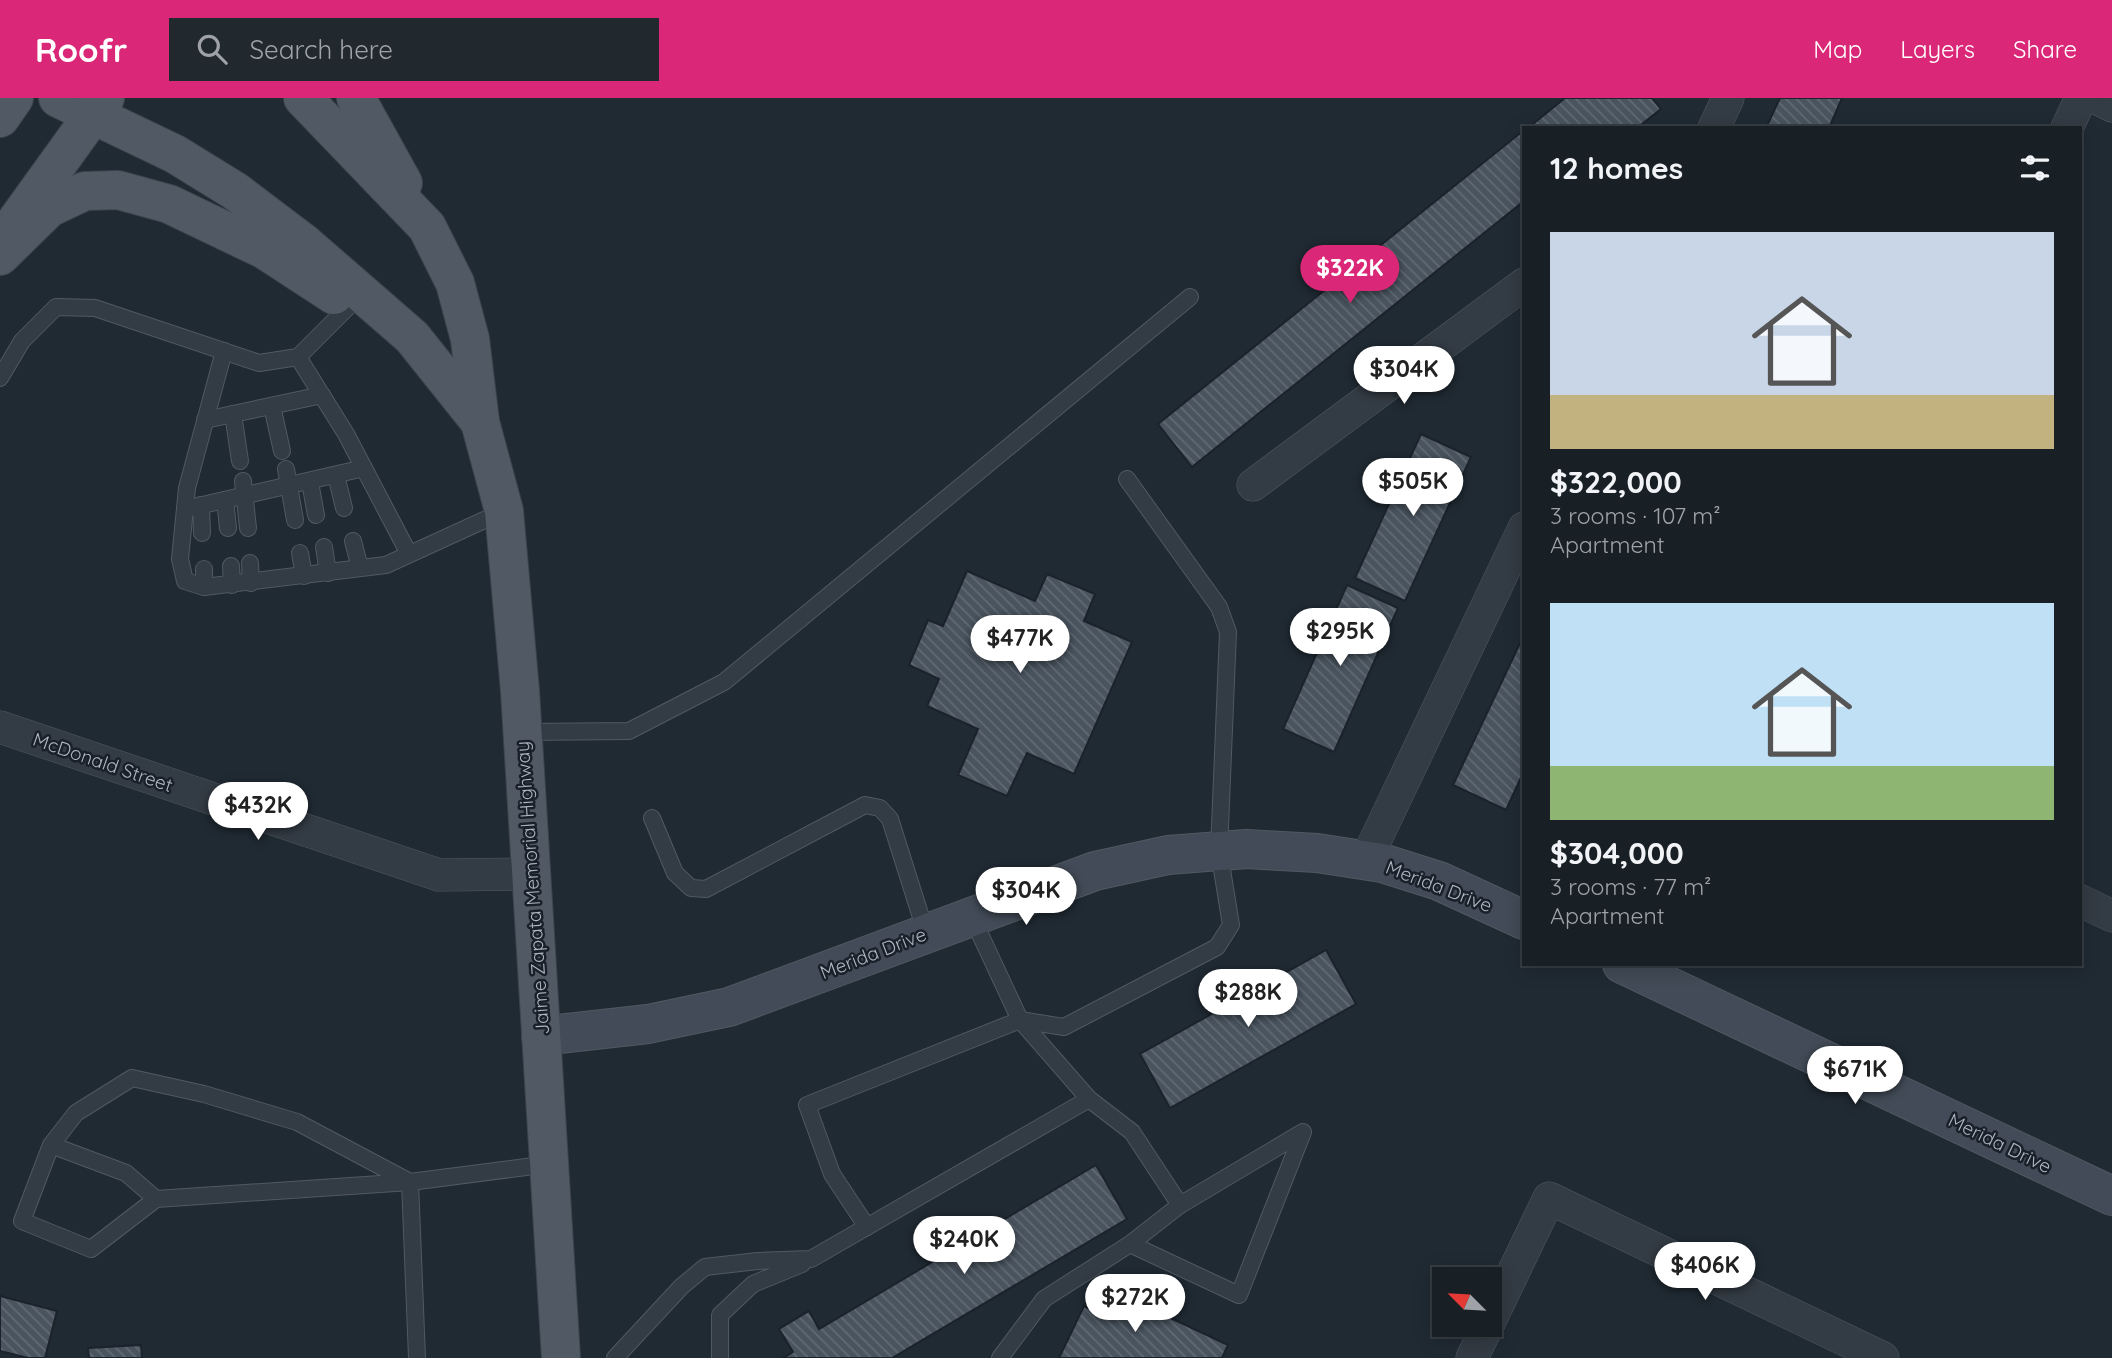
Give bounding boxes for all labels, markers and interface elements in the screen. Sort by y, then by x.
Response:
search box [169,18,659,81]
text: Roofr [35,29,127,70]
icon: search [193,30,231,68]
text: Search here [249,33,393,66]
text: Map [1813,34,1862,64]
text: Layers [1900,34,1975,64]
text: Share [2013,34,2077,64]
text: 12 homes [1550,149,1683,187]
icon: filters [2016,149,2054,187]
pin: $322K [1301,246,1399,305]
text: $322K [1316,253,1384,282]
icon: home [1739,278,1865,404]
pin: $304K [1355,346,1453,406]
text: $304K [1370,354,1438,383]
pin: $505K [1364,458,1462,518]
text: $322,000 [1550,463,1682,501]
text: $505K [1378,466,1448,495]
text: 3 rooms · 107 m² [1550,501,1721,530]
text: Apartment [1550,530,1664,559]
pin: $295K [1291,608,1389,668]
pin: $477K [971,616,1069,675]
text: $295K [1306,616,1374,645]
text: $477K [987,623,1053,652]
icon: home [1739,649,1865,775]
street label: McDonald Street [30,727,176,797]
street label: Jaime Zapata Memorial Highway [510,740,554,1036]
pin: $432K [209,782,307,842]
text: $432K [224,790,292,819]
text: $304,000 [1550,834,1684,872]
street label: Merida Drive [1383,855,1495,917]
pin: $304K [977,868,1075,927]
text: 3 rooms · 77 m² [1550,872,1711,901]
text: $304K [992,875,1060,904]
text: Apartment [1550,901,1664,930]
street label: Merida Drive [817,922,929,984]
pin: $288K [1199,970,1297,1029]
text: $288K [1214,977,1282,1006]
pin: $671K [1806,1046,1904,1106]
text: $671K [1823,1054,1887,1083]
street label: Merida Drive [1945,1108,2055,1178]
pin: $240K [915,1216,1013,1276]
text: $240K [929,1224,999,1253]
pin: $406K [1656,1242,1754,1302]
text: $406K [1670,1250,1740,1279]
north arrow [1432,1267,1502,1337]
map controls [1432,1267,1502,1337]
pin: $272K [1086,1274,1184,1334]
text: $272K [1101,1282,1169,1311]

